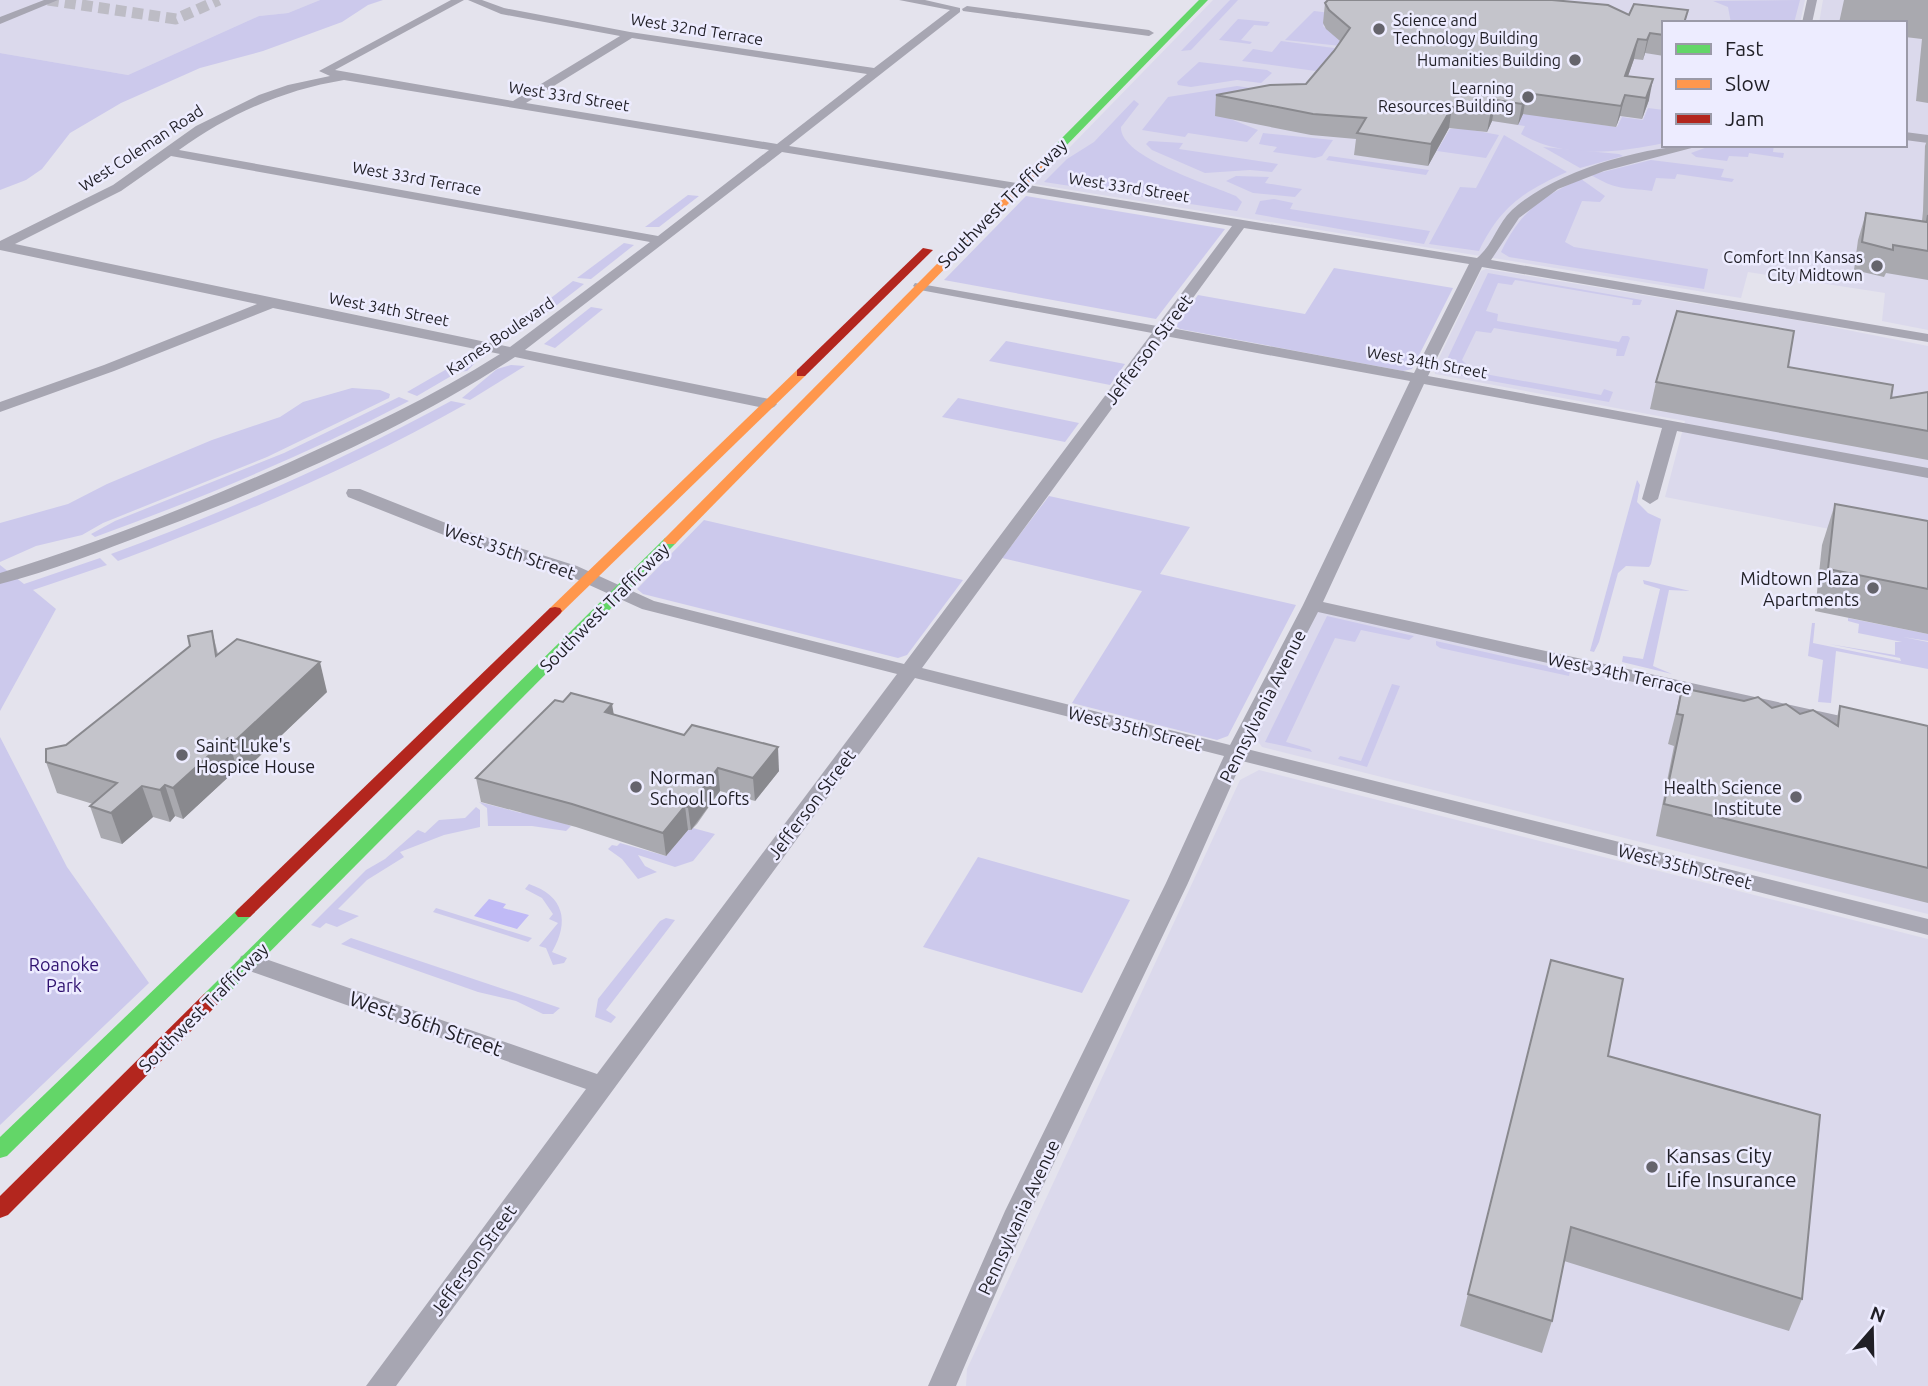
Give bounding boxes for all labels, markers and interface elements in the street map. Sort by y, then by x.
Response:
street label: West 32nd Terrace [629,10,765,48]
place label: Science and Technology Building [1393,11,1538,47]
marker: Science and Technology Building [1371,21,1387,37]
legend [1662,21,1907,147]
text: Fast [1725,36,1763,60]
place label: Humanities Building [1417,51,1561,69]
marker: Humanities Building [1567,52,1583,68]
text: Slow [1725,71,1770,95]
street label: West 33rd Street [507,78,631,115]
place label: Learning Resources Building [1378,79,1514,115]
marker: Learning Resources Building [1520,89,1536,105]
street label: West Coleman Road [76,101,206,195]
text: Jam [1725,106,1764,130]
street label: Southwest Trafficway [933,134,1071,272]
street label: West 33rd Terrace [351,158,483,198]
street label: West 33rd Street [1067,169,1191,206]
place label: Comfort Inn Kansas City Midtown [1723,248,1863,284]
marker: Comfort Inn Kansas City Midtown [1869,258,1885,274]
street label: West 34th Street [327,289,451,330]
street label: Jefferson Street [1100,290,1196,408]
street label: Karnes Boulevard [443,293,557,379]
street label: West 34th Street [1365,343,1489,382]
street label: West 35th Street [442,519,578,583]
street label: Southwest Trafficway [535,538,673,676]
place label: Midtown Plaza Apartments [1740,568,1859,609]
marker: Midtown Plaza Apartments [1865,580,1881,596]
street label: Pennsylvania Avenue [1215,626,1309,786]
street label: West 34th Terrace [1546,648,1694,698]
street label: West 35th Street [1066,702,1204,754]
place label: Saint Luke's Hospice House [196,735,315,776]
street label: Jefferson Street [763,745,859,863]
marker: Saint Luke's Hospice House [174,747,190,763]
place label: Norman School Lofts [650,767,750,808]
place label: Health Science Institute [1663,777,1782,818]
marker: Norman School Lofts [628,779,644,795]
marker: Health Science Institute [1788,789,1804,805]
street label: West 35th Street [1616,840,1754,892]
street label: Southwest Trafficway [134,938,272,1076]
park label: Roanoke Park [29,954,99,995]
street label: West 36th Street [346,986,506,1060]
street label: Pennsylvania Avenue [973,1136,1063,1298]
place label: Kansas City Life Insurance [1666,1143,1797,1191]
marker: Kansas City Life Insurance [1644,1159,1660,1175]
street label: Jefferson Street [426,1201,520,1319]
north arrow [1837,1295,1907,1365]
text: N [1867,1301,1888,1327]

